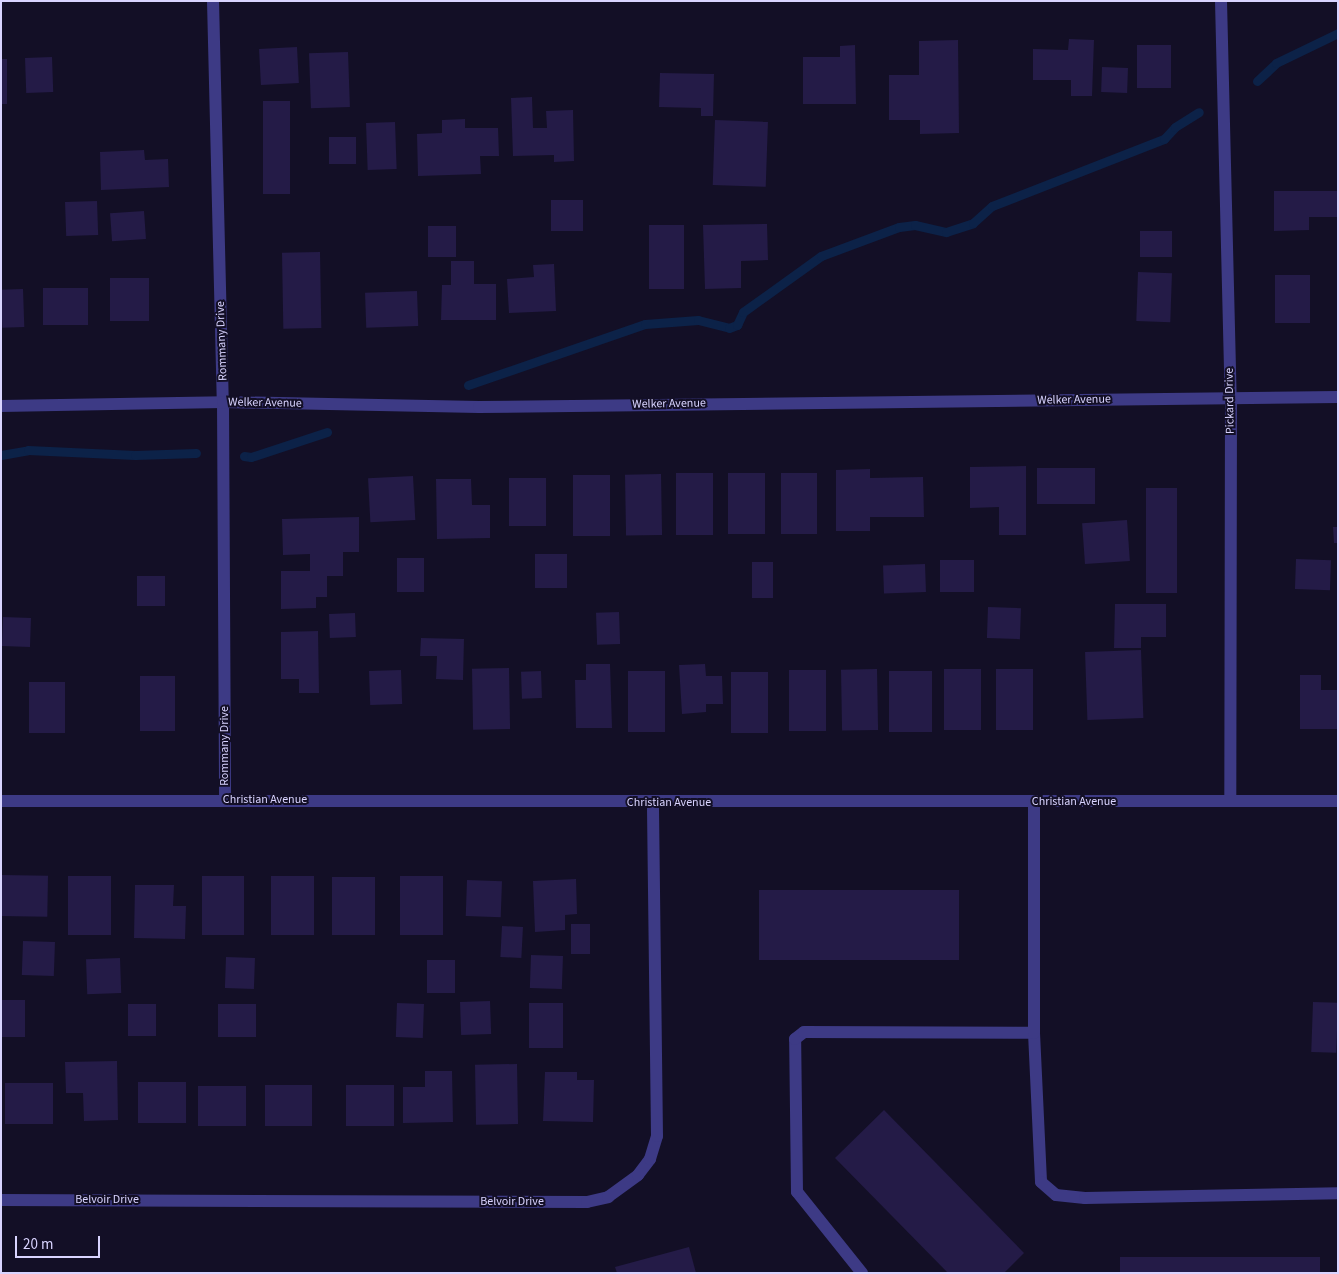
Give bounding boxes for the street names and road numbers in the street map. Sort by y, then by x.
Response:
street label: Rommany Drive [213,301,231,381]
street label: Pickard Drive [1222,368,1238,434]
street label: Welker Avenue [1037,392,1111,408]
street label: Welker Avenue [228,395,302,411]
street label: Welker Avenue [632,396,706,412]
street label: Rommany Drive [218,706,232,786]
street label: Christian Avenue [223,793,307,807]
street label: Christian Avenue [1032,795,1116,809]
street label: Christian Avenue [627,796,711,810]
street label: Belvoir Drive [75,1193,139,1207]
street label: Belvoir Drive [480,1195,544,1209]

